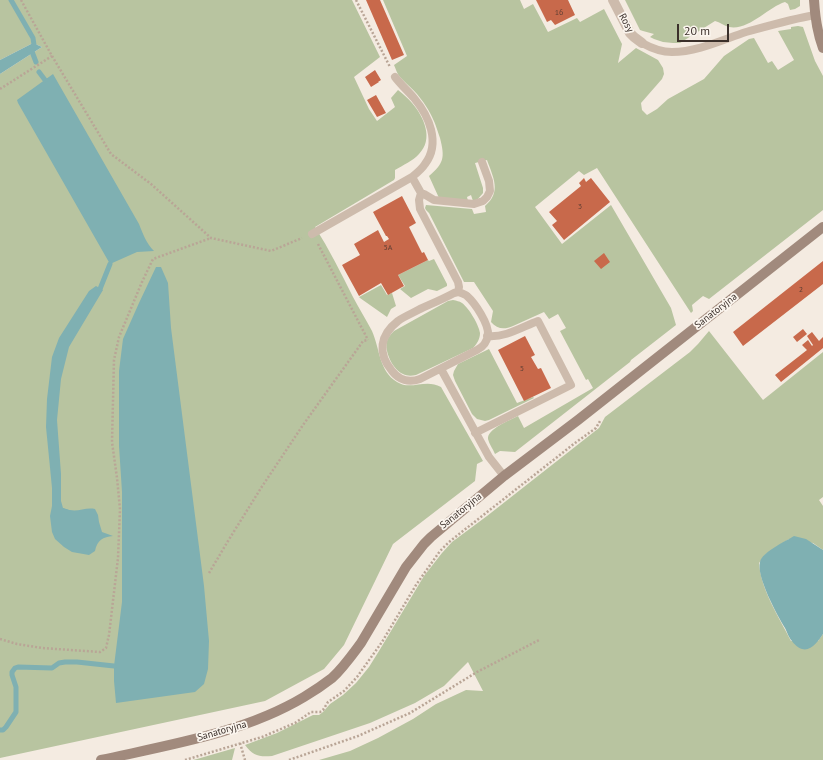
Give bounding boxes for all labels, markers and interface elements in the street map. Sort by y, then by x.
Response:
house number: 16 [555,8,563,18]
street label: Rosy [616,11,636,35]
scale bar [679,16,731,42]
text: 20 m [684,23,710,38]
house number: 3 [578,202,582,212]
house number: 5A [383,243,393,253]
house number: 2 [799,285,803,295]
street label: Sanatoryjna [692,291,740,331]
house number: 5 [520,364,524,374]
street label: Sanatoryjna [438,490,484,532]
street label: Sanatoryjna [196,718,248,744]

